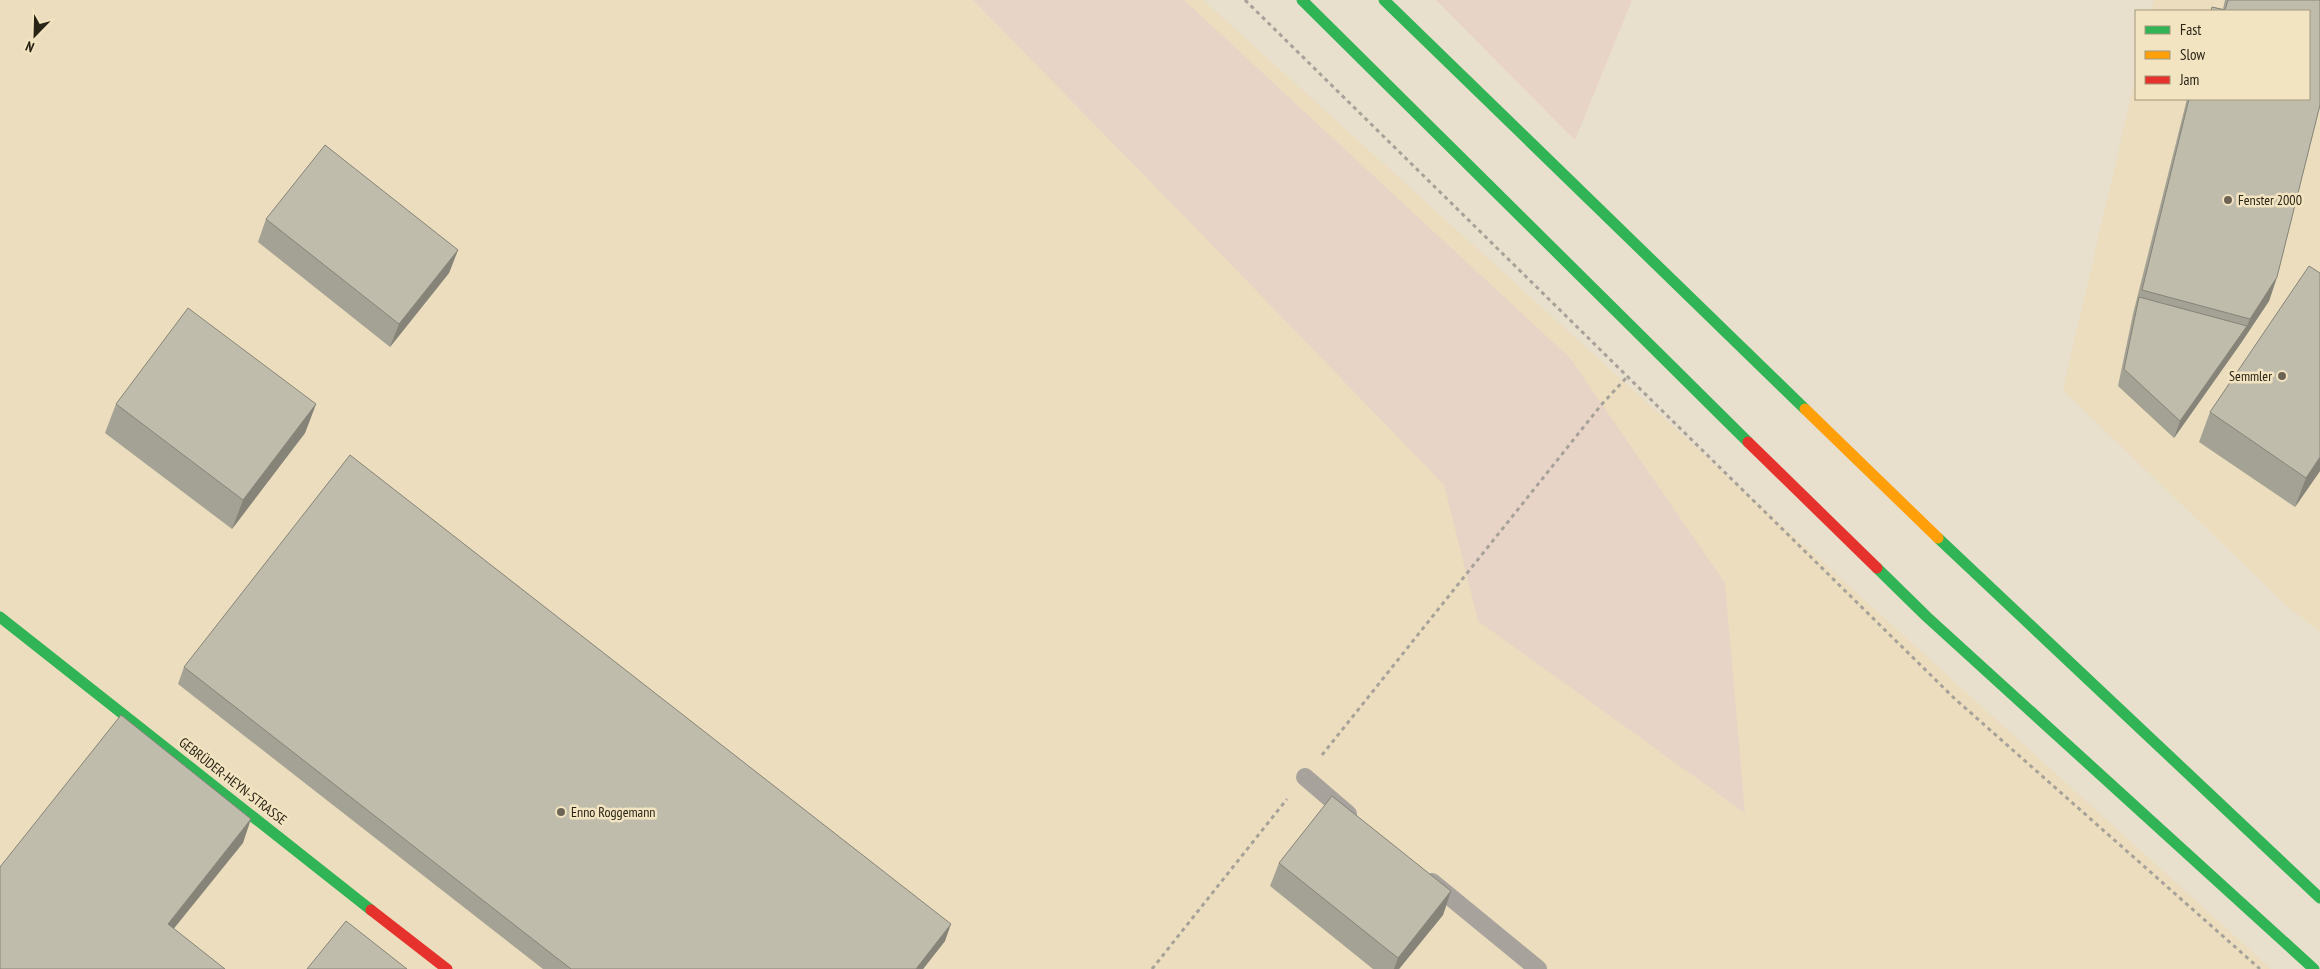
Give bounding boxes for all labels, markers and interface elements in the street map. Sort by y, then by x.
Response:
north arrow [10,10,60,60]
legend [2135,10,2310,100]
text: Fast [2180,20,2201,39]
text: N [23,37,37,57]
text: Slow [2180,45,2205,64]
text: Jam [2179,70,2199,89]
place label: Fenster 2000 [2238,191,2302,209]
marker: Fenster 2000 [2222,194,2234,206]
place label: Semmler [2229,367,2272,385]
marker: Semmler [2276,370,2288,382]
street label: GEBRÜDER-HEYN-STRASSE [175,733,291,829]
place label: Enno Roggemann [571,803,655,821]
marker: Enno Roggemann [555,806,567,818]

